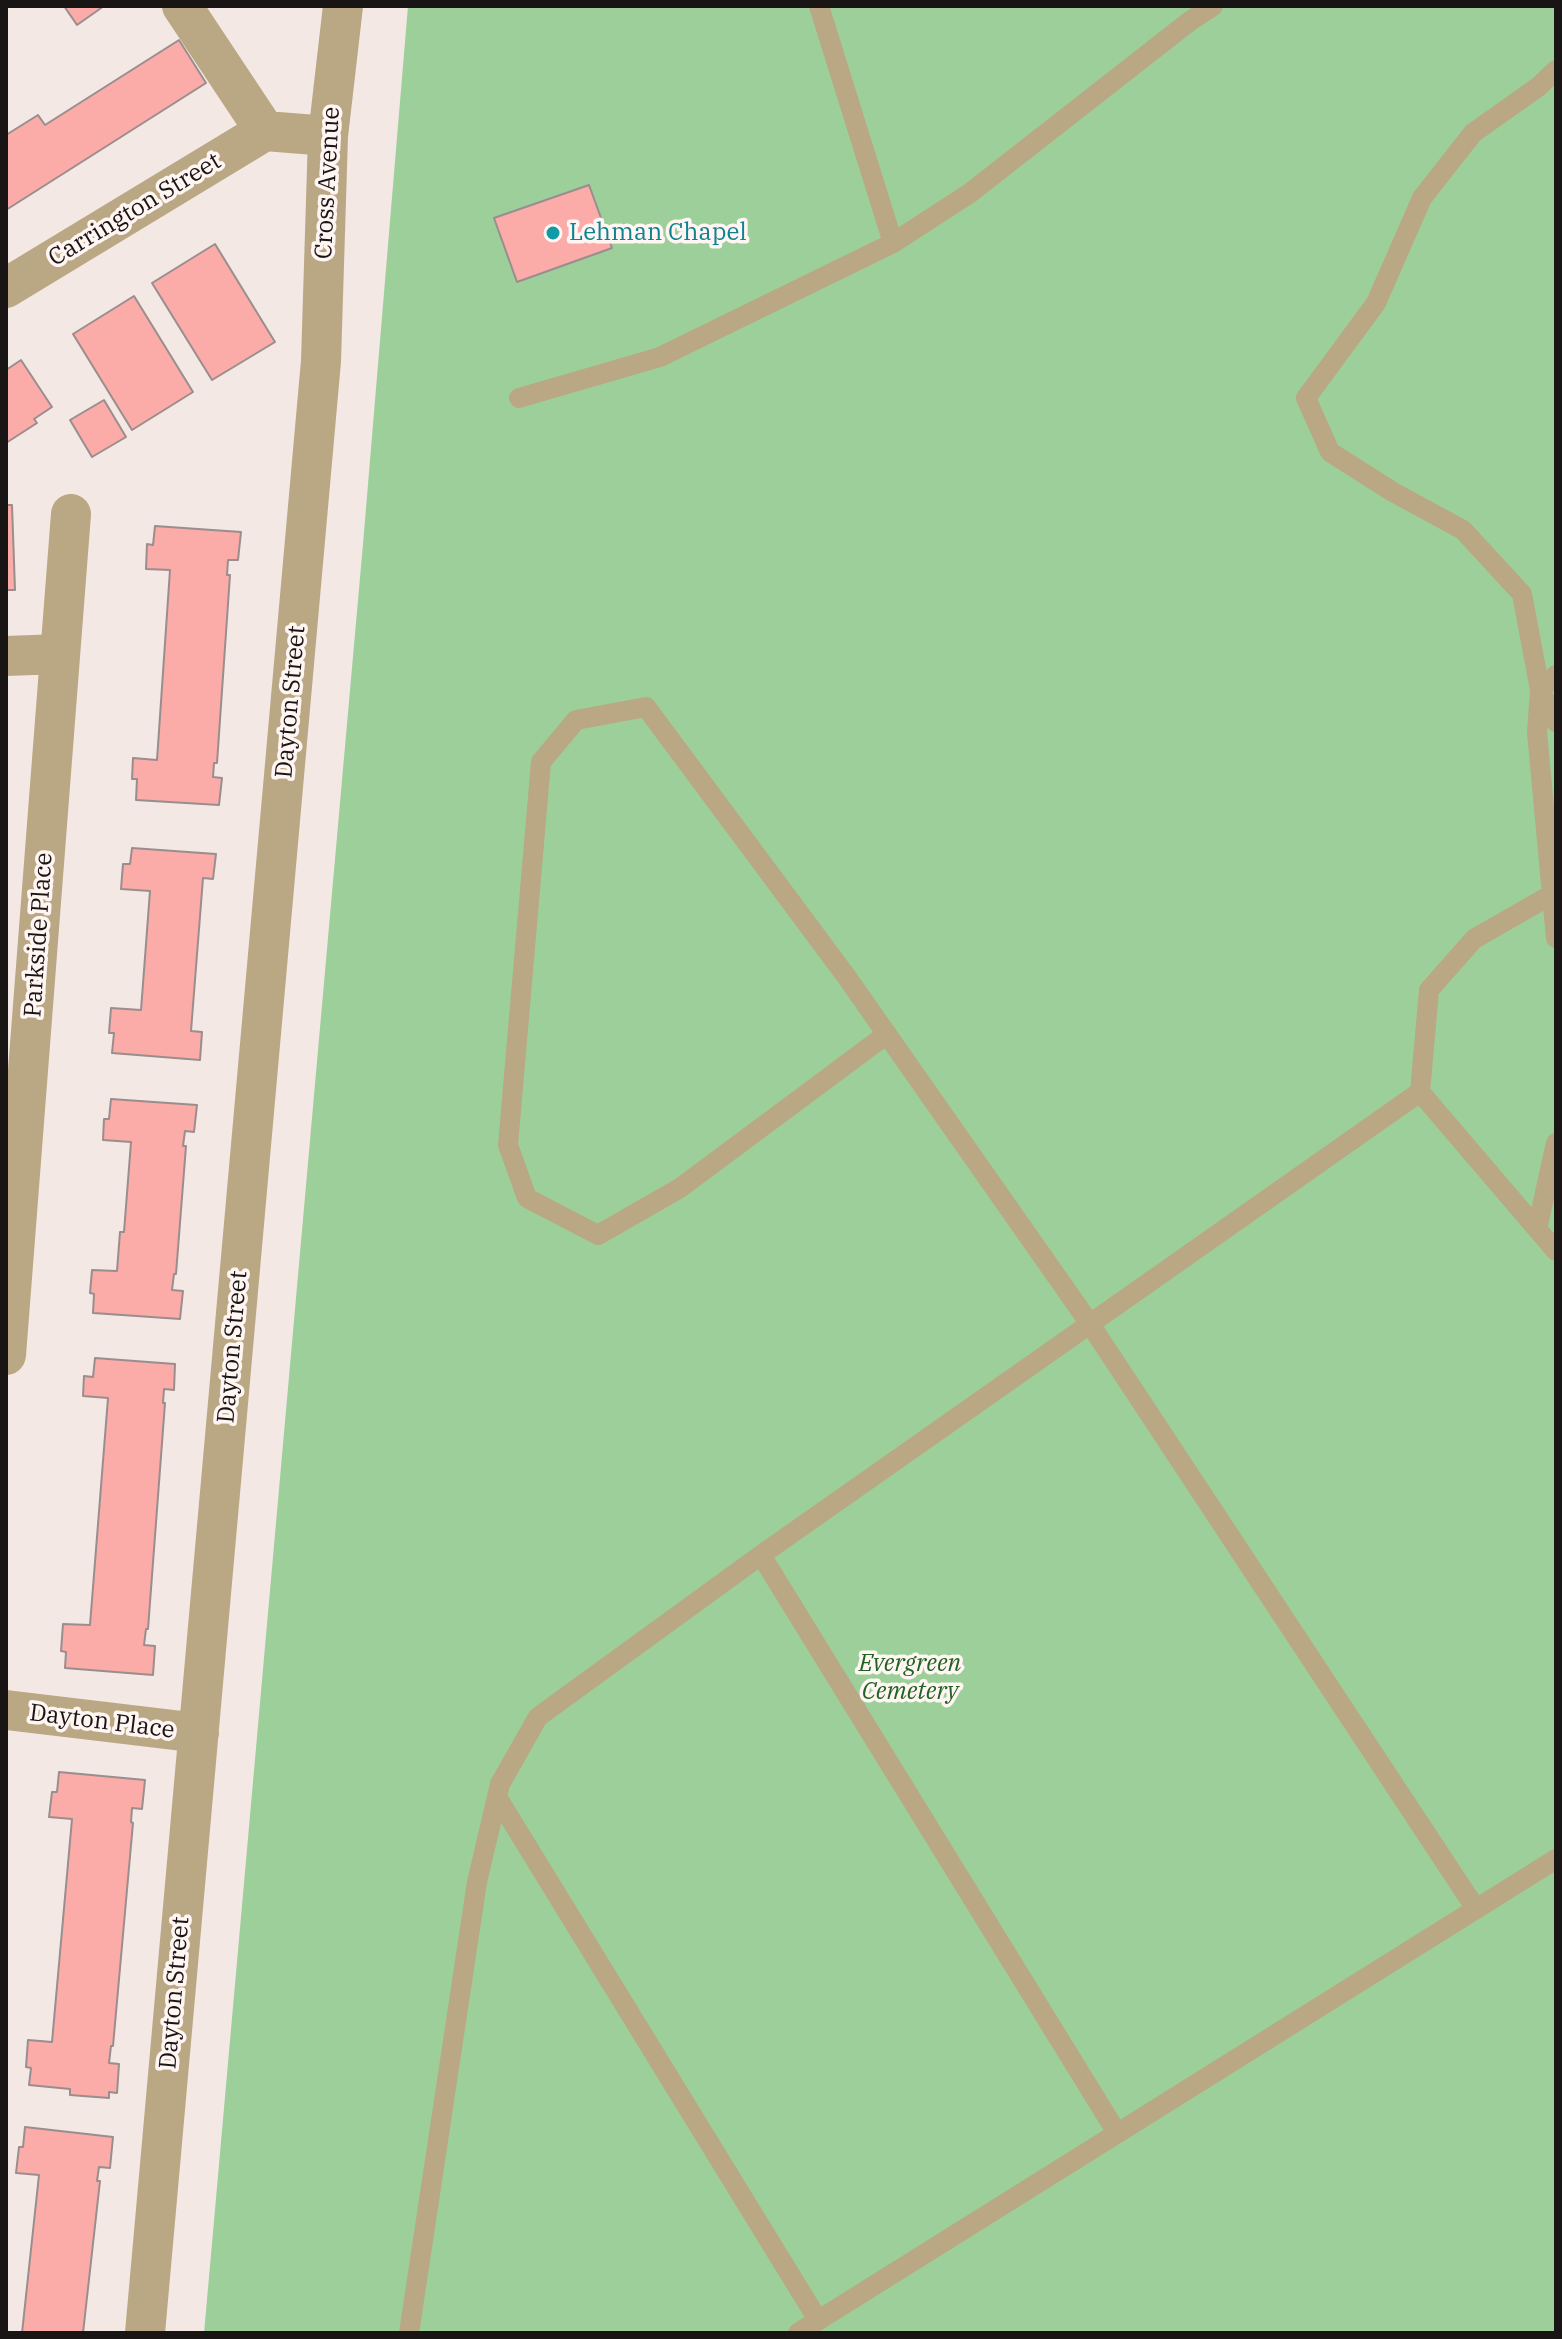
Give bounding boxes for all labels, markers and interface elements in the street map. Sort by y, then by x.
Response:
street label: Cross Avenue [310,106,346,260]
street label: Carrington Street [44,147,226,273]
place label: Lehman Chapel [569,219,747,247]
marker: Lehman Chapel [544,224,562,242]
street label: Dayton Street [270,625,312,779]
street label: Parkside Place [19,852,59,1018]
street label: Dayton Street [212,1270,254,1424]
park label: Evergreen Cemetery [859,1650,961,1706]
street label: Dayton Place [28,1699,176,1745]
street label: Dayton Street [154,1916,196,2070]

